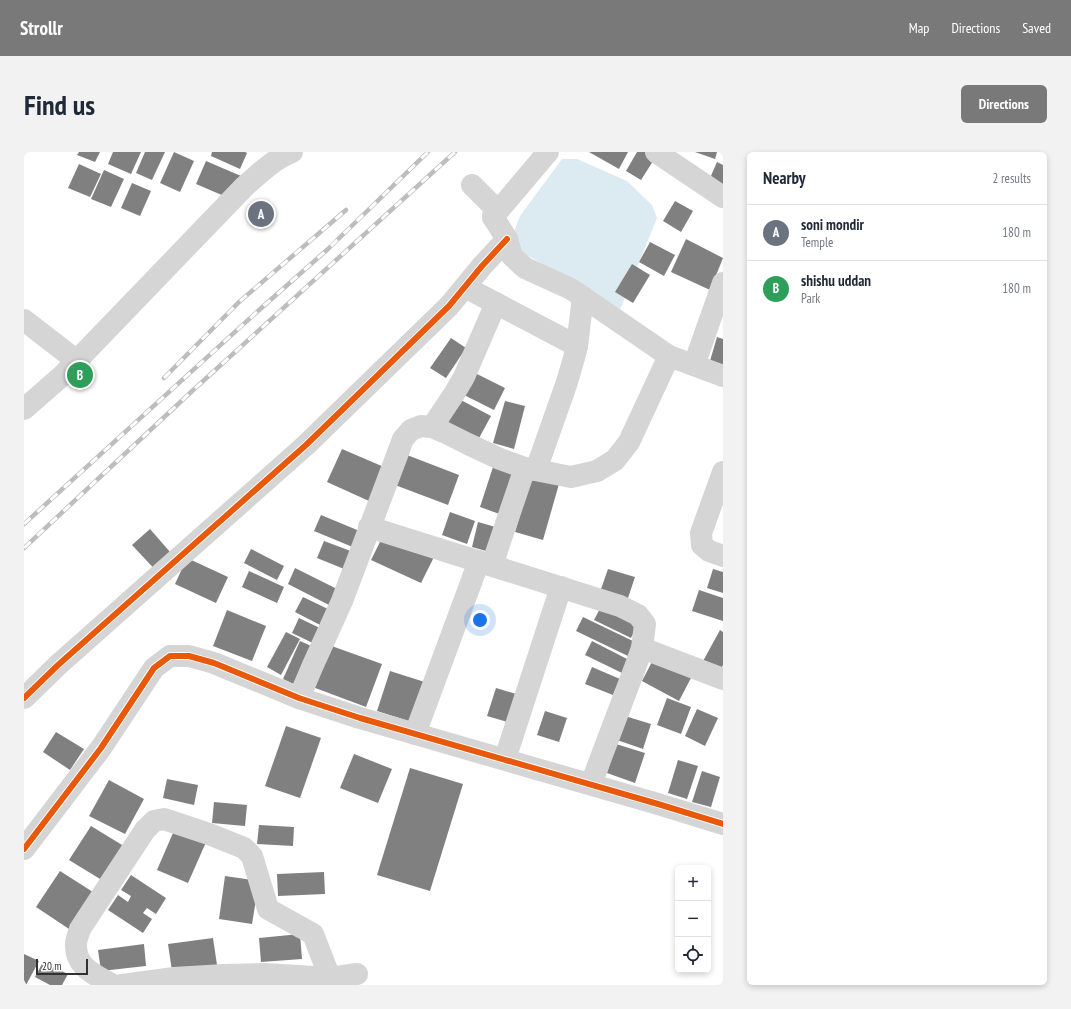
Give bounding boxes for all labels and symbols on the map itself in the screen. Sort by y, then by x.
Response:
pin: A [248,199,274,229]
pin: B [67,360,93,390]
your location [470,610,490,630]
scale bar [36,957,88,976]

